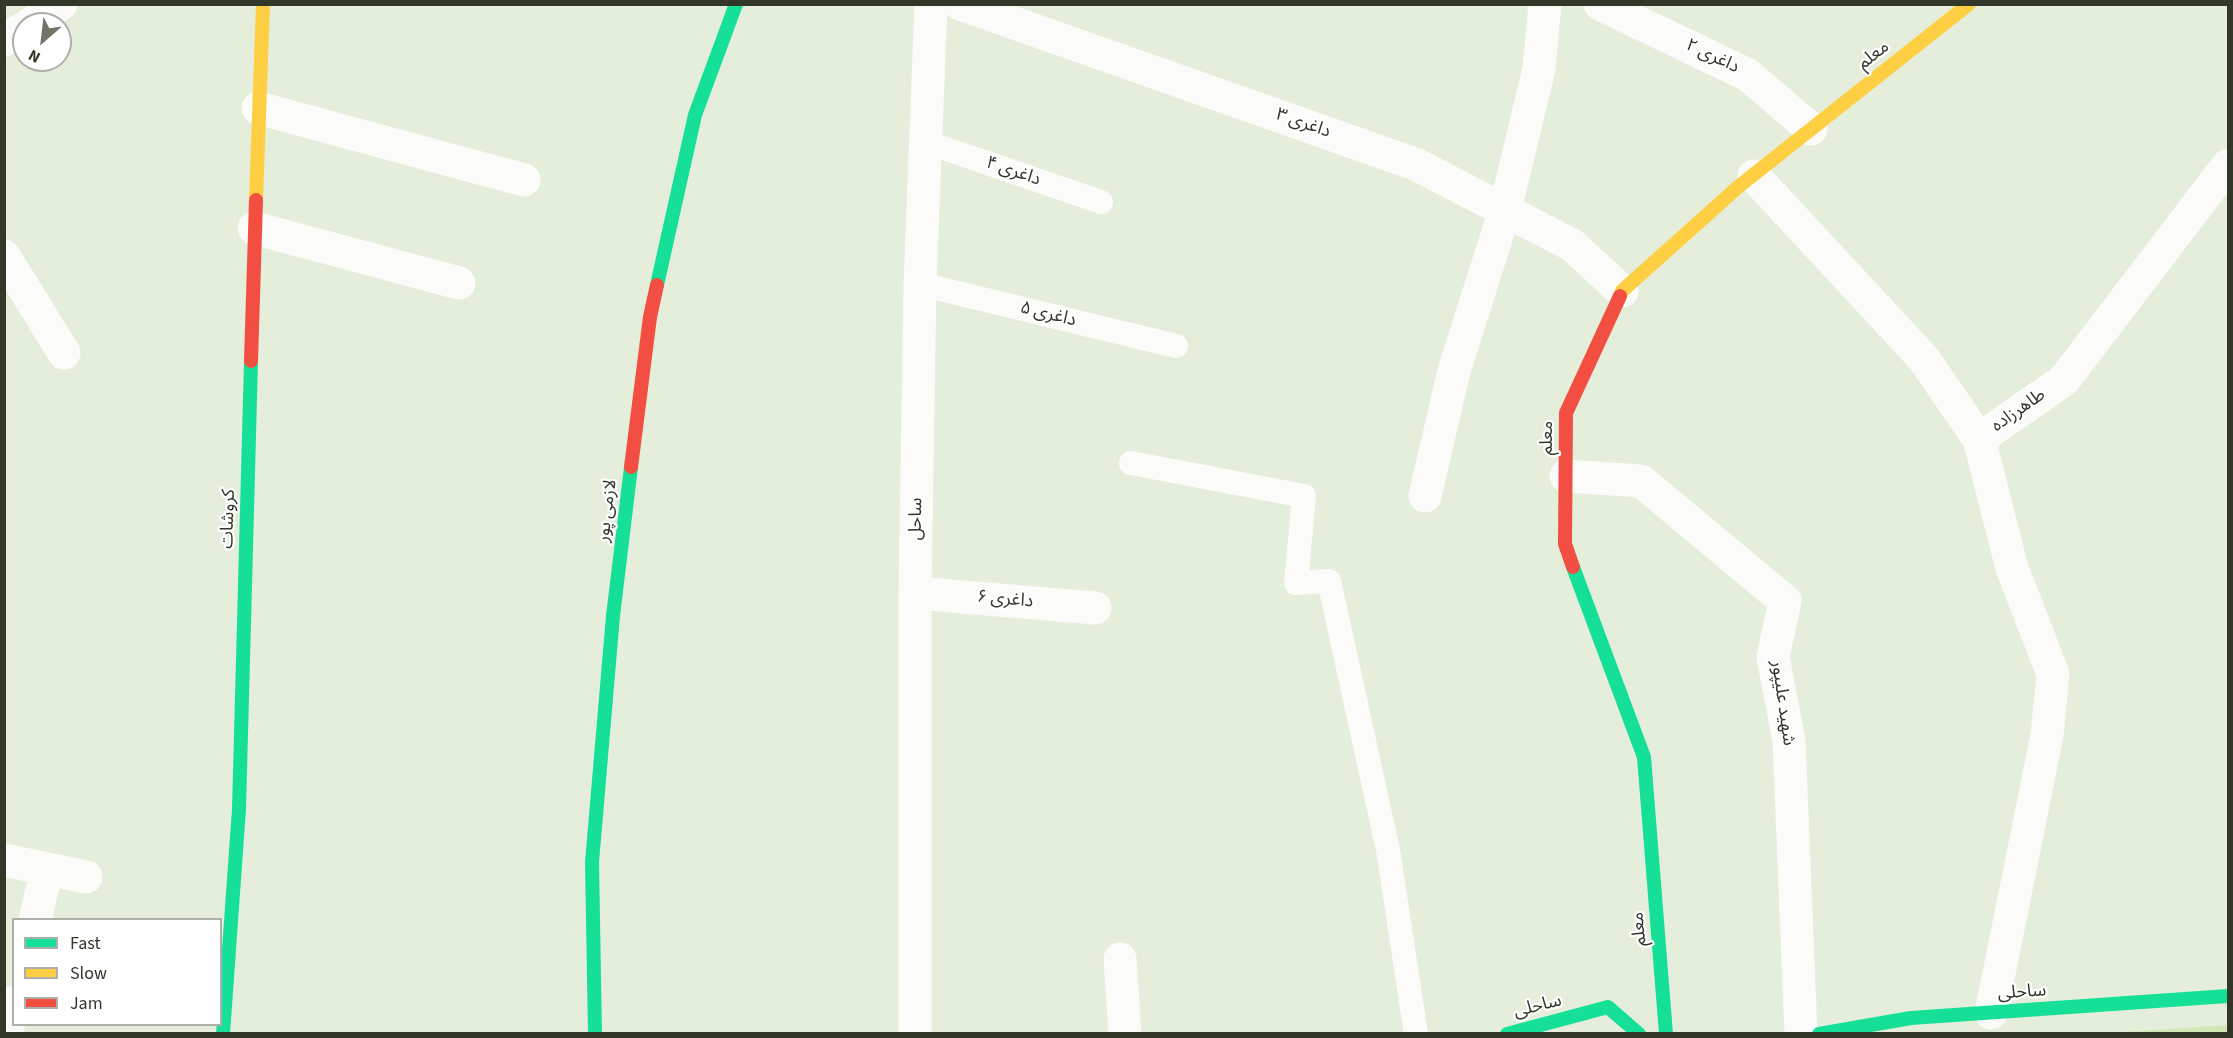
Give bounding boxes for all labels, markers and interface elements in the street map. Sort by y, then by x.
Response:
north arrow [12,12,72,72]
street label: داغری ۲ [1682,35,1742,79]
street label: معلم [1854,37,1894,75]
text: N [25,44,44,68]
street label: داغری ۳ [1273,105,1333,143]
street label: داغری ۴ [983,153,1043,191]
street label: داغری ۵ [1018,298,1078,332]
street label: طاهرزاده [1988,385,2050,437]
street label: معلم [1537,421,1559,455]
street label: لازمی پور [593,478,623,544]
street label: کروشات [217,489,241,549]
street label: ساحل [906,497,928,541]
street label: داغری ۶ [976,587,1034,613]
street label: شهید علیپور [1765,659,1799,747]
street label: معلم [1628,911,1652,947]
legend [12,918,222,1026]
text: Fast [70,931,101,956]
text: Slow [70,961,107,986]
street label: ساحلی [1997,981,2047,1005]
text: Jam [70,991,103,1016]
street label: ساحلی [1512,991,1564,1023]

